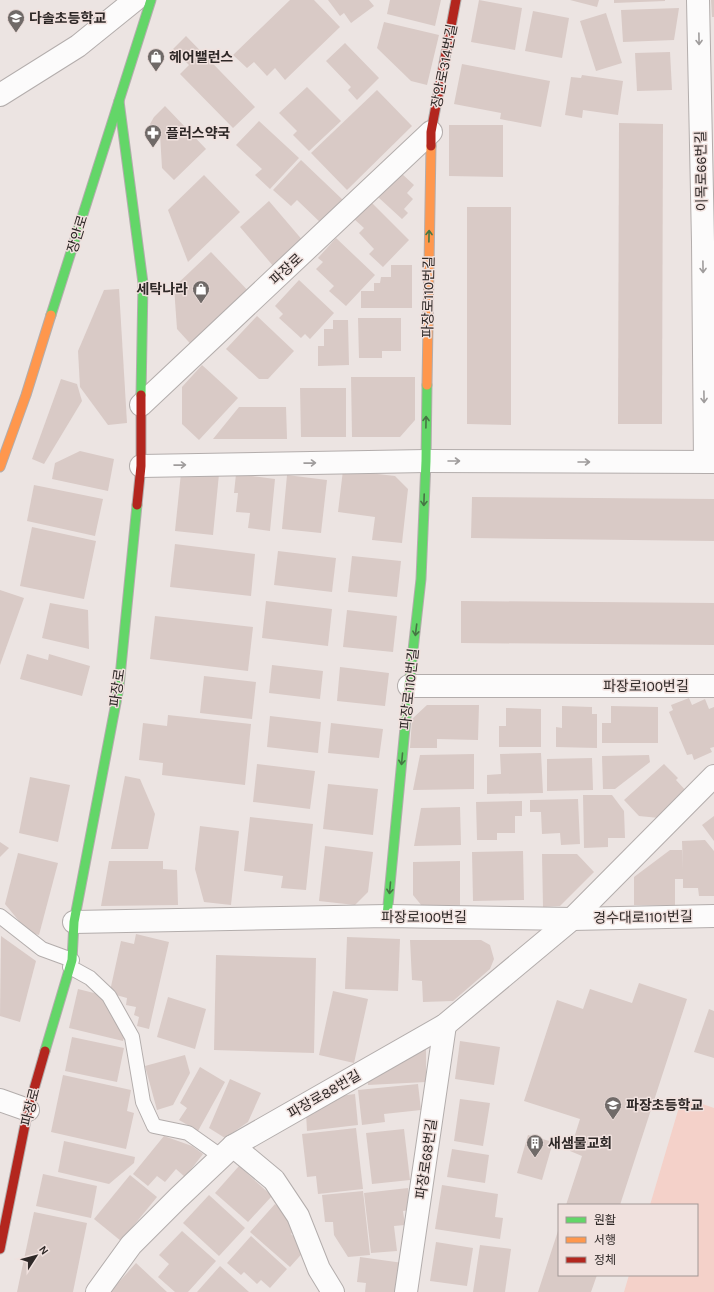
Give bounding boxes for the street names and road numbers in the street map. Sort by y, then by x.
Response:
street label: 장안로314번길 [428,23,461,109]
street label: 이목로66번길 [692,131,711,211]
street label: 장안로 [64,213,91,255]
street label: 파장로 [266,250,306,289]
street label: 파장로110번길 [419,256,438,338]
street label: 파장로110번길 [397,647,422,731]
street label: 파장로 [106,668,129,708]
street label: 파장로100번길 [603,678,689,695]
street label: 경수대로1101번길 [593,908,693,927]
street label: 파장로100번길 [381,909,467,926]
street label: 파장로88번길 [285,1067,364,1122]
street label: 파장로 [18,1086,43,1128]
street label: 파장로68번길 [412,1118,441,1200]

